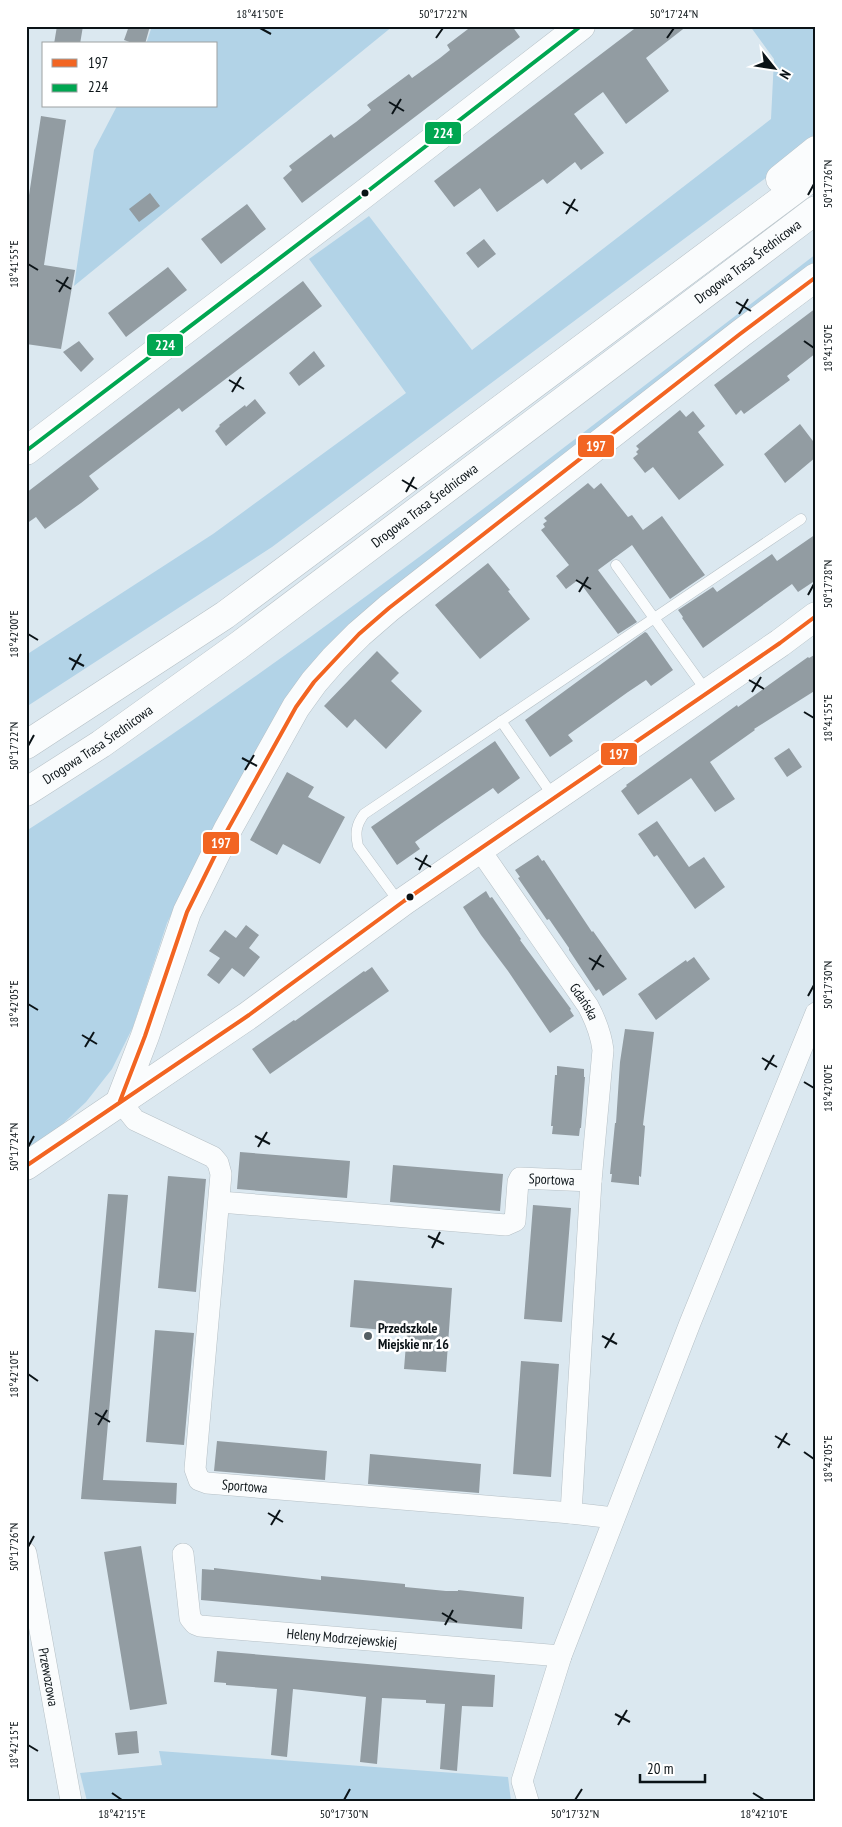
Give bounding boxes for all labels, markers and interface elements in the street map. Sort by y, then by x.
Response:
text: 18°41'50"E [236,6,284,21]
text: 50°17'22"N [419,6,467,21]
text: 50°17'24"N [650,6,698,21]
legend [42,42,218,108]
north arrow [750,42,800,92]
text: 197 [88,53,108,72]
text: N [776,67,795,82]
text: 224 [88,77,109,96]
line badge: 224 [424,121,462,145]
text: 224 [433,124,453,142]
text: 50°17'26"N [820,160,835,208]
unlabelled marker [360,188,370,198]
street label: Drogowa Trasa Średnicowa [691,215,805,308]
text: 18°41'55"E [6,240,21,288]
text: 18°41'50"E [820,324,835,372]
line badge: 224 [146,333,184,357]
text: 224 [155,336,175,354]
line badge: 197 [577,434,615,458]
text: 197 [586,437,606,455]
street label: Drogowa Trasa Średnicowa [367,459,481,551]
text: 50°17'28"N [820,560,835,608]
text: 18°42'00"E [6,610,21,658]
text: 18°41'55"E [820,694,835,742]
street label: Drogowa Trasa Średnicowa [39,701,156,788]
text: 50°17'22"N [6,722,21,770]
line badge: 197 [600,742,638,766]
text: 197 [609,745,629,763]
line badge: 197 [202,831,240,855]
text: 197 [211,834,231,852]
unlabelled marker [405,892,415,902]
text: 50°17'30"N [820,961,835,1009]
text: 18°42'05"E [6,980,21,1028]
street label: Gdańska [566,980,603,1023]
text: 18°42'00"E [820,1064,835,1112]
text: 50°17'24"N [6,1123,21,1171]
street label: Sportowa [528,1169,575,1189]
place label: Przedszkole Miejskie nr 16 [378,1319,449,1353]
marker: Przedszkole Miejskie nr 16 [362,1330,374,1342]
text: 18°42'10"E [6,1350,21,1398]
text: 18°42'05"E [820,1435,835,1483]
street label: Sportowa [221,1475,268,1497]
text: 50°17'26"N [6,1523,21,1571]
street label: Heleny Modrzejewskiej [286,1624,398,1651]
street label: Przewozowa [34,1646,63,1708]
text: 18°42'15"E [6,1721,21,1769]
scale bar [640,1752,704,1784]
text: 20 m [647,1759,673,1778]
text: 18°42'15"E [98,1806,146,1821]
text: 50°17'30"N [320,1806,368,1821]
text: 50°17'32"N [551,1806,599,1821]
text: 18°42'10"E [740,1806,788,1821]

